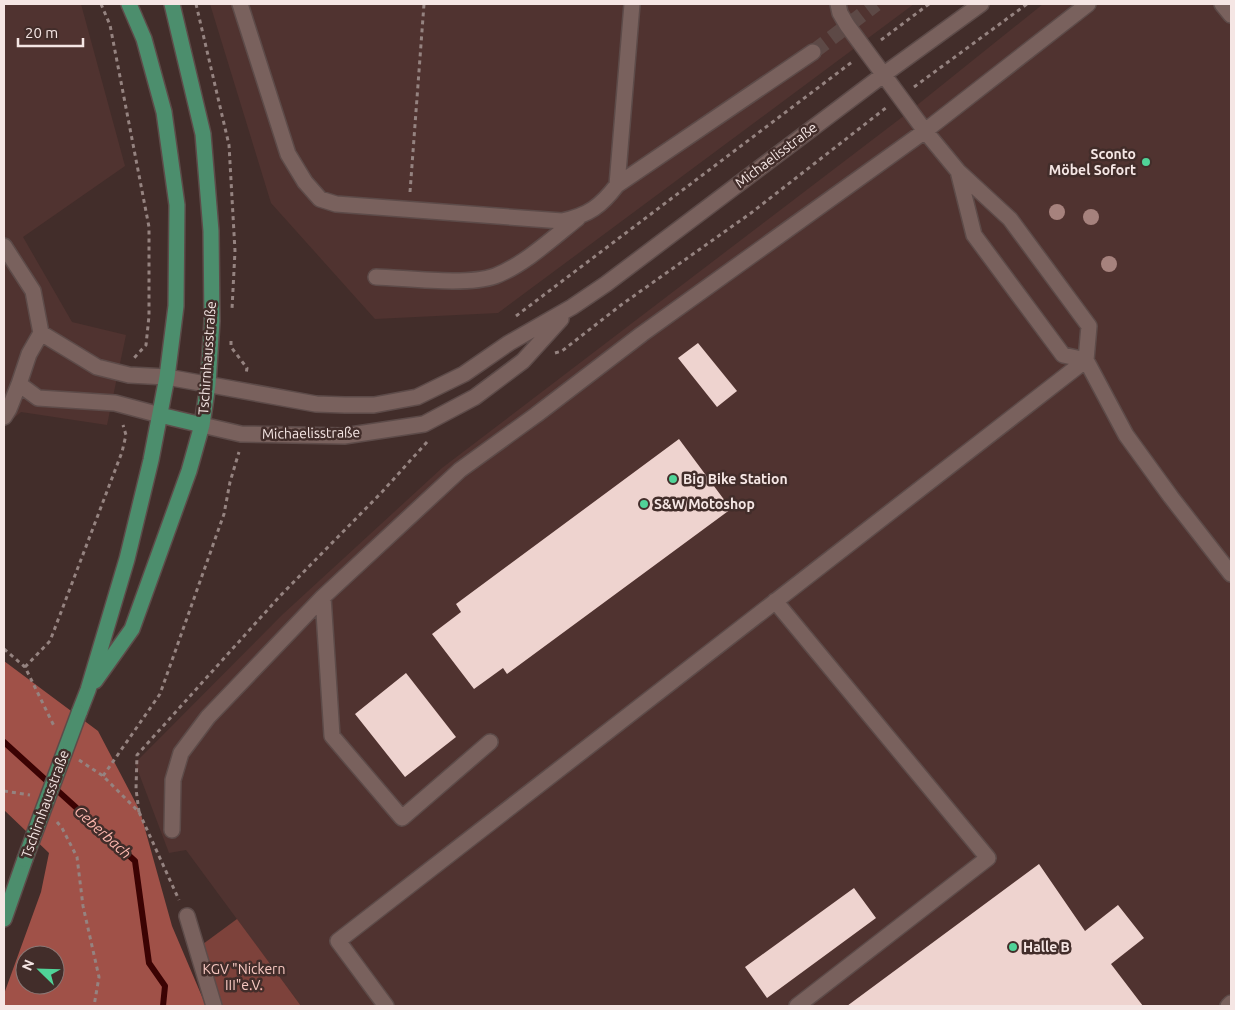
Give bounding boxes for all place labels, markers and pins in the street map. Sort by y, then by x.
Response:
place label: Sconto Möbel Sofort [1049,146,1136,178]
marker: Sconto Möbel Sofort [1140,156,1152,168]
place label: Big Bike Station [683,471,788,487]
marker: Big Bike Station [667,473,679,485]
place label: S&W Motoshop [654,496,755,512]
marker: S&W Motoshop [638,498,650,510]
place label: Halle B [1023,939,1070,955]
marker: Halle B [1007,941,1019,953]

